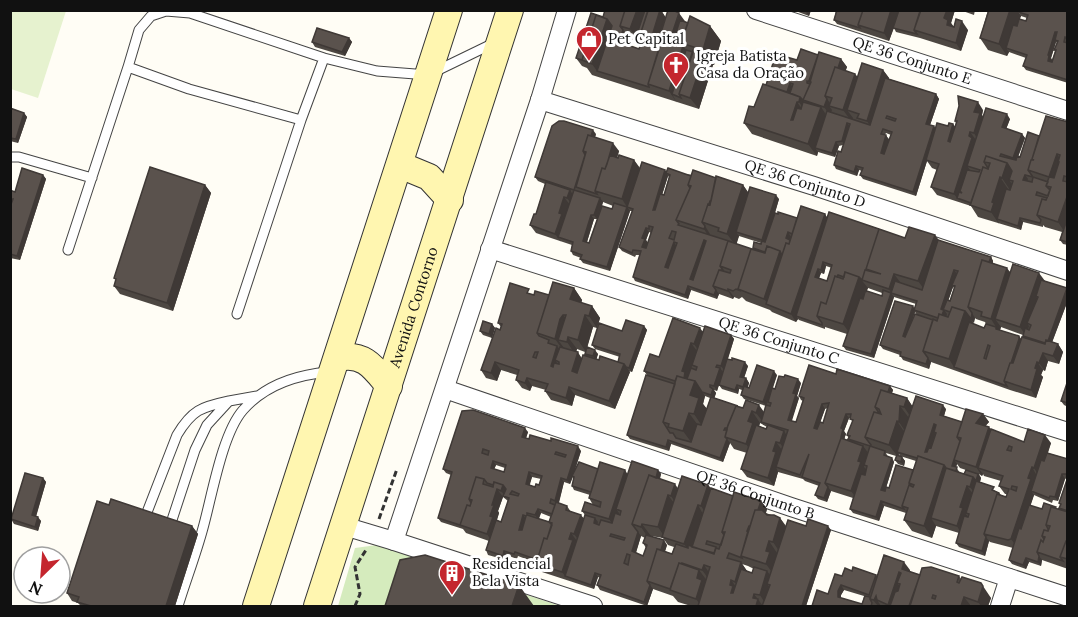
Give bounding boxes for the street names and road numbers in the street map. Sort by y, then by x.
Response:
street label: QE 36 Conjunto E [850,32,974,88]
street label: QE 36 Conjunto D [742,155,868,212]
street label: Avenida Contorno [385,244,442,371]
street label: QE 36 Conjunto C [716,312,842,368]
street label: QE 36 Conjunto B [694,465,817,523]

